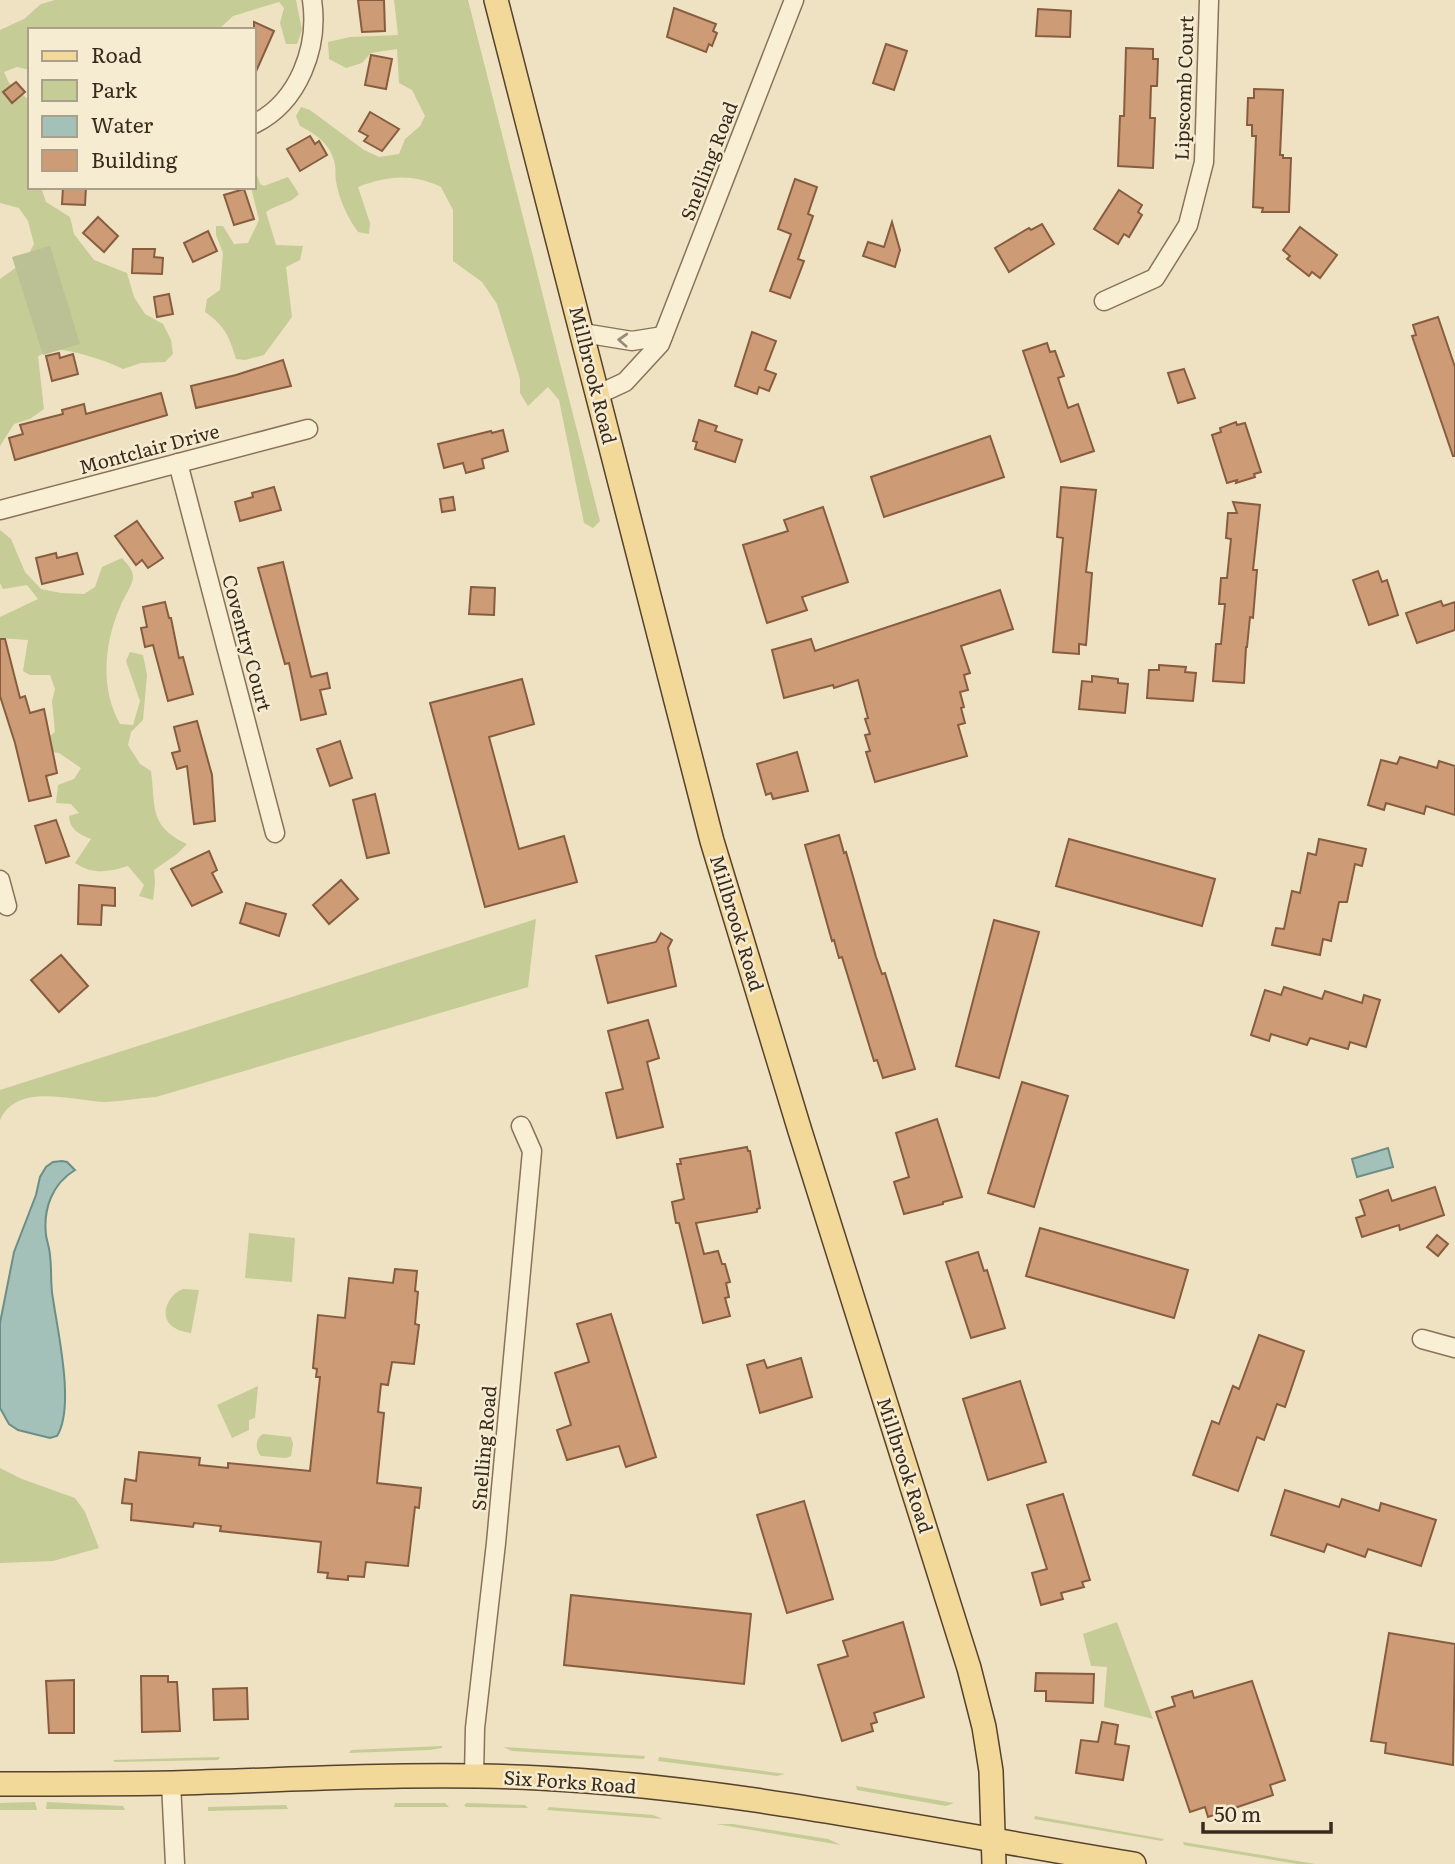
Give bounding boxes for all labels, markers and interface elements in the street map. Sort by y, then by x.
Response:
street label: Lipscomb Court [1166,15,1200,161]
legend [28,28,256,189]
text: Road [91,38,142,69]
text: Park [91,73,137,104]
street label: Snelling Road [673,97,744,224]
text: Water [91,108,153,139]
text: Building [91,143,178,174]
street label: Millbrook Road [563,303,625,447]
one-way arrow [617,332,628,347]
street label: Montclair Drive [75,416,222,480]
street label: Coventry Court [216,571,280,715]
street label: Millbrook Road [704,851,772,995]
street label: Snelling Road [464,1384,502,1512]
street label: Millbrook Road [871,1393,941,1537]
street label: Six Forks Road [503,1762,638,1800]
scale bar [1203,1790,1331,1834]
text: 50 m [1214,1797,1261,1828]

